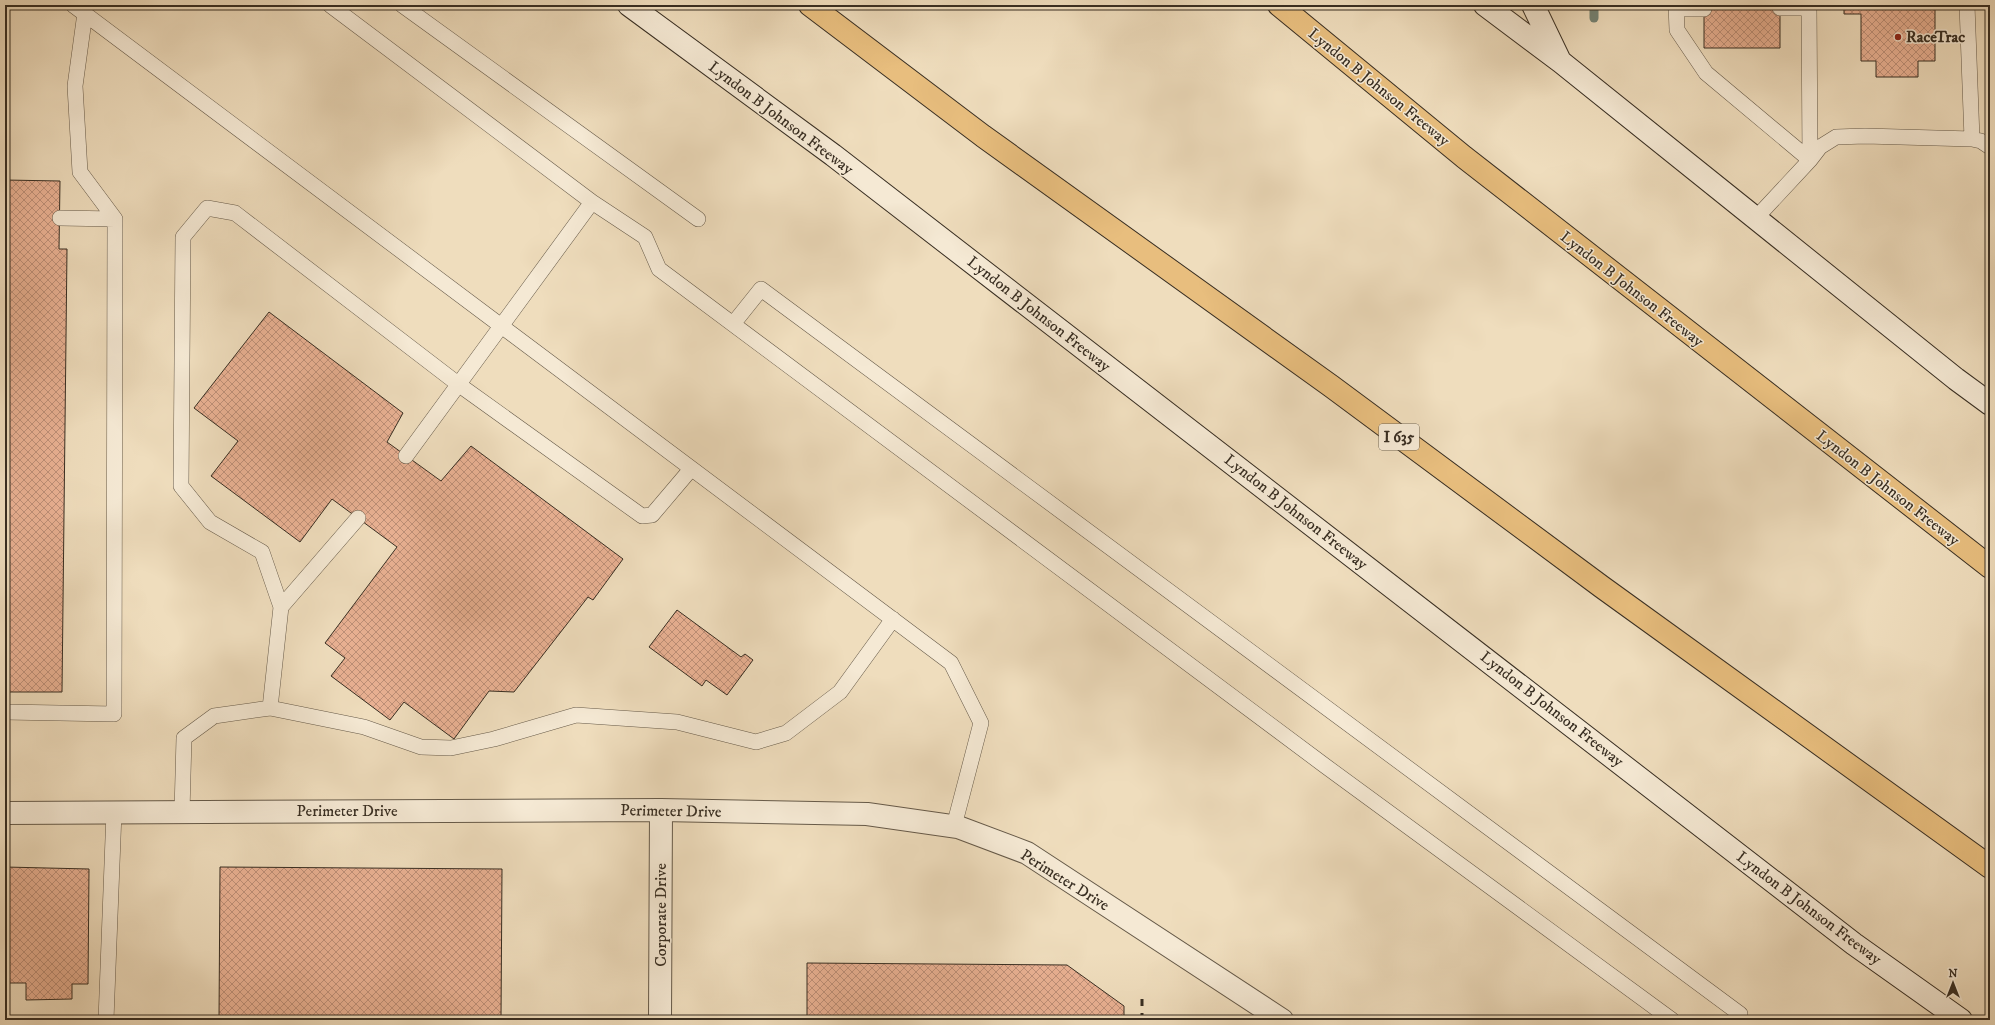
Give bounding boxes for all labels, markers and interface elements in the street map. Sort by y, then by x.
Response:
street label: Lyndon B Johnson Freeway [1304,24,1454,151]
place label: RaceTrac [1906,27,1965,47]
marker: RaceTrac [1893,32,1903,42]
street label: Lyndon B Johnson Freeway [704,57,858,179]
street label: Lyndon B Johnson Freeway [1556,227,1708,351]
street label: Lyndon B Johnson Freeway [963,252,1115,376]
road number: I 635 [1379,424,1419,450]
street label: Lyndon B Johnson Freeway [1812,426,1964,550]
street label: Lyndon B Johnson Freeway [1220,450,1372,574]
street label: Lyndon B Johnson Freeway [1476,647,1628,771]
street label: Perimeter Drive [620,800,722,822]
street label: Perimeter Drive [296,801,398,821]
street label: Perimeter Drive [1017,845,1113,915]
street label: Lyndon B Johnson Freeway [1732,847,1886,969]
street label: Corporate Drive [651,863,671,967]
north arrow [1933,963,1973,1003]
text: N [1948,967,1958,981]

